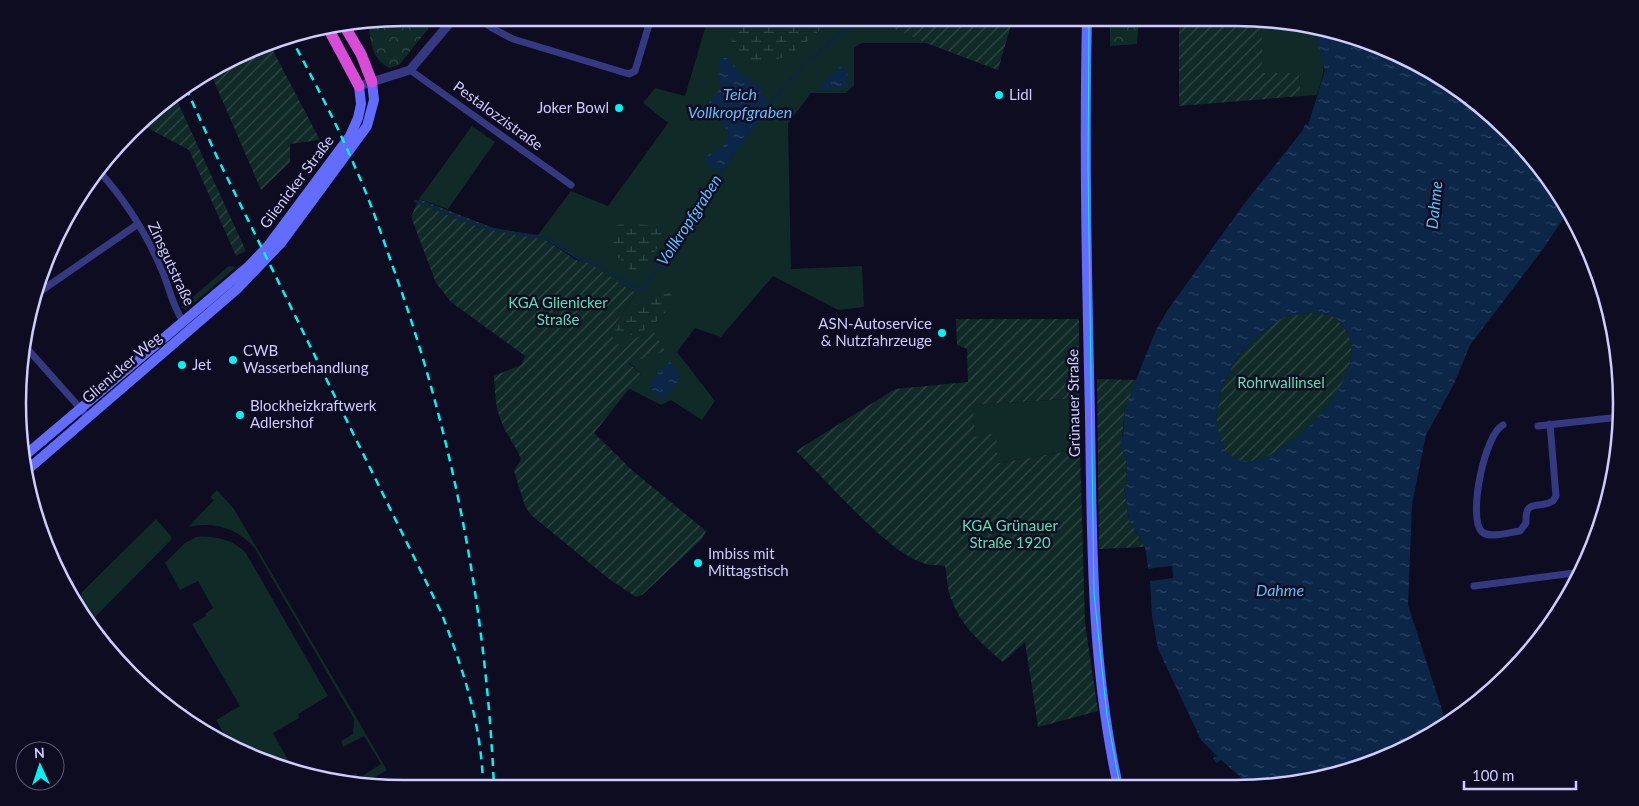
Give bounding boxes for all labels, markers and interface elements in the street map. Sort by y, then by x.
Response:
street label: Pestalozzistraße [450,77,547,154]
water label: Teich Vollkropfgraben [688,84,792,121]
place label: Lidl [1009,85,1032,103]
marker: Lidl [993,89,1005,101]
place label: Joker Bowl [537,98,609,116]
marker: Joker Bowl [613,102,625,114]
street label: Glienicker Straße [255,131,337,231]
water label: Vollkropfgraben [652,171,725,269]
water label: Dahme [1422,180,1446,230]
street label: Zinsgutstraße [145,219,199,308]
park label: KGA Glienicker Straße [508,293,608,328]
place label: ASN-Autoservice & Nutzfahrzeuge [818,314,932,349]
marker: ASN-Autoservice & Nutzfahrzeuge [936,327,948,339]
street label: Glienicker Weg [78,328,165,407]
place label: CWB Wasserbehandlung [243,341,369,376]
street label: Grünauer Straße [1063,349,1083,457]
marker: CWB Wasserbehandlung [227,354,239,366]
place label: Jet [192,355,212,373]
marker: Jet [176,359,188,371]
park label: Rohrwallinsel [1237,373,1325,391]
place label: Blockheizkraftwerk Adlershof [250,396,377,431]
marker: Blockheizkraftwerk Adlershof [234,409,246,421]
park label: KGA Grünauer Straße 1920 [962,516,1058,551]
place label: Imbiss mit Mittagstisch [708,544,789,579]
marker: Imbiss mit Mittagstisch [692,557,704,569]
water label: Dahme [1256,580,1304,599]
north arrow [15,741,65,791]
text: N [33,744,45,761]
scale bar [1464,758,1576,790]
text: 100 m [1472,766,1514,784]

